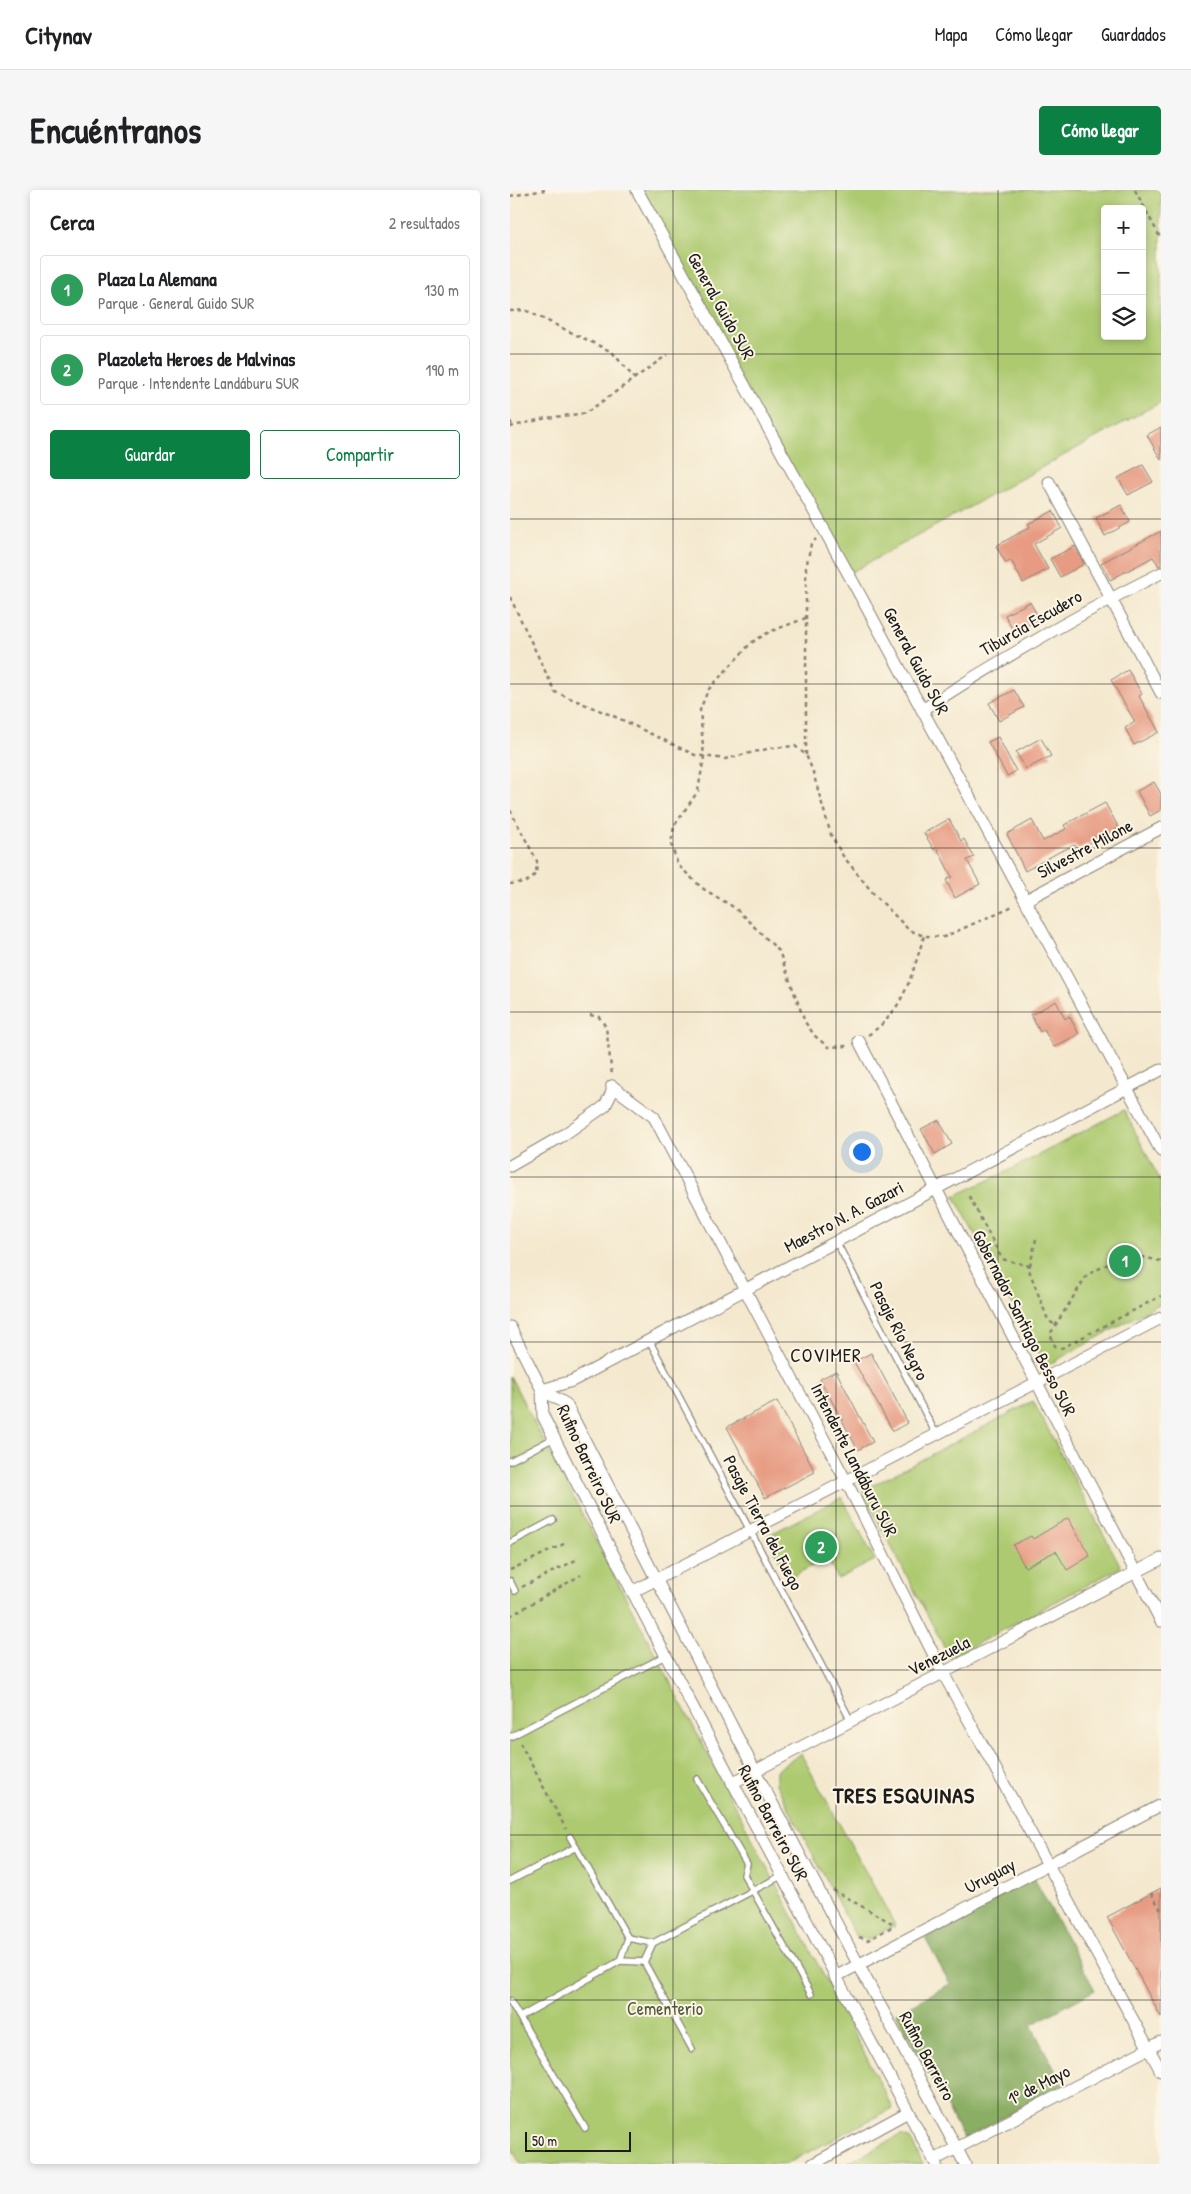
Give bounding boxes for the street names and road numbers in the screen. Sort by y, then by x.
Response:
street label: General Guido SUR [682,248,761,364]
street label: Tiburcia Escudero [975,583,1086,662]
street label: General Guido SUR [878,603,955,719]
street label: Silvestre Milone [1033,813,1137,884]
street label: Maestro N. A. Gazari [780,1175,908,1259]
street label: Gobernador Santiago Besso SUR [967,1225,1082,1420]
street label: Pasaje Río Negro [864,1277,935,1384]
street label: Intendente Landáburu SUR [805,1379,904,1541]
street label: Rufino Barreiro SUR [551,1401,628,1527]
street label: Pasaje Tierra del Fuego [717,1451,810,1595]
street label: Venezuela [903,1629,974,1682]
street label: Rufino Barreiro SUR [732,1760,815,1885]
street label: Uruguay [960,1852,1020,1899]
street label: Rufino Barreiro [894,2007,961,2105]
street label: 1º de Mayo [1003,2058,1074,2111]

